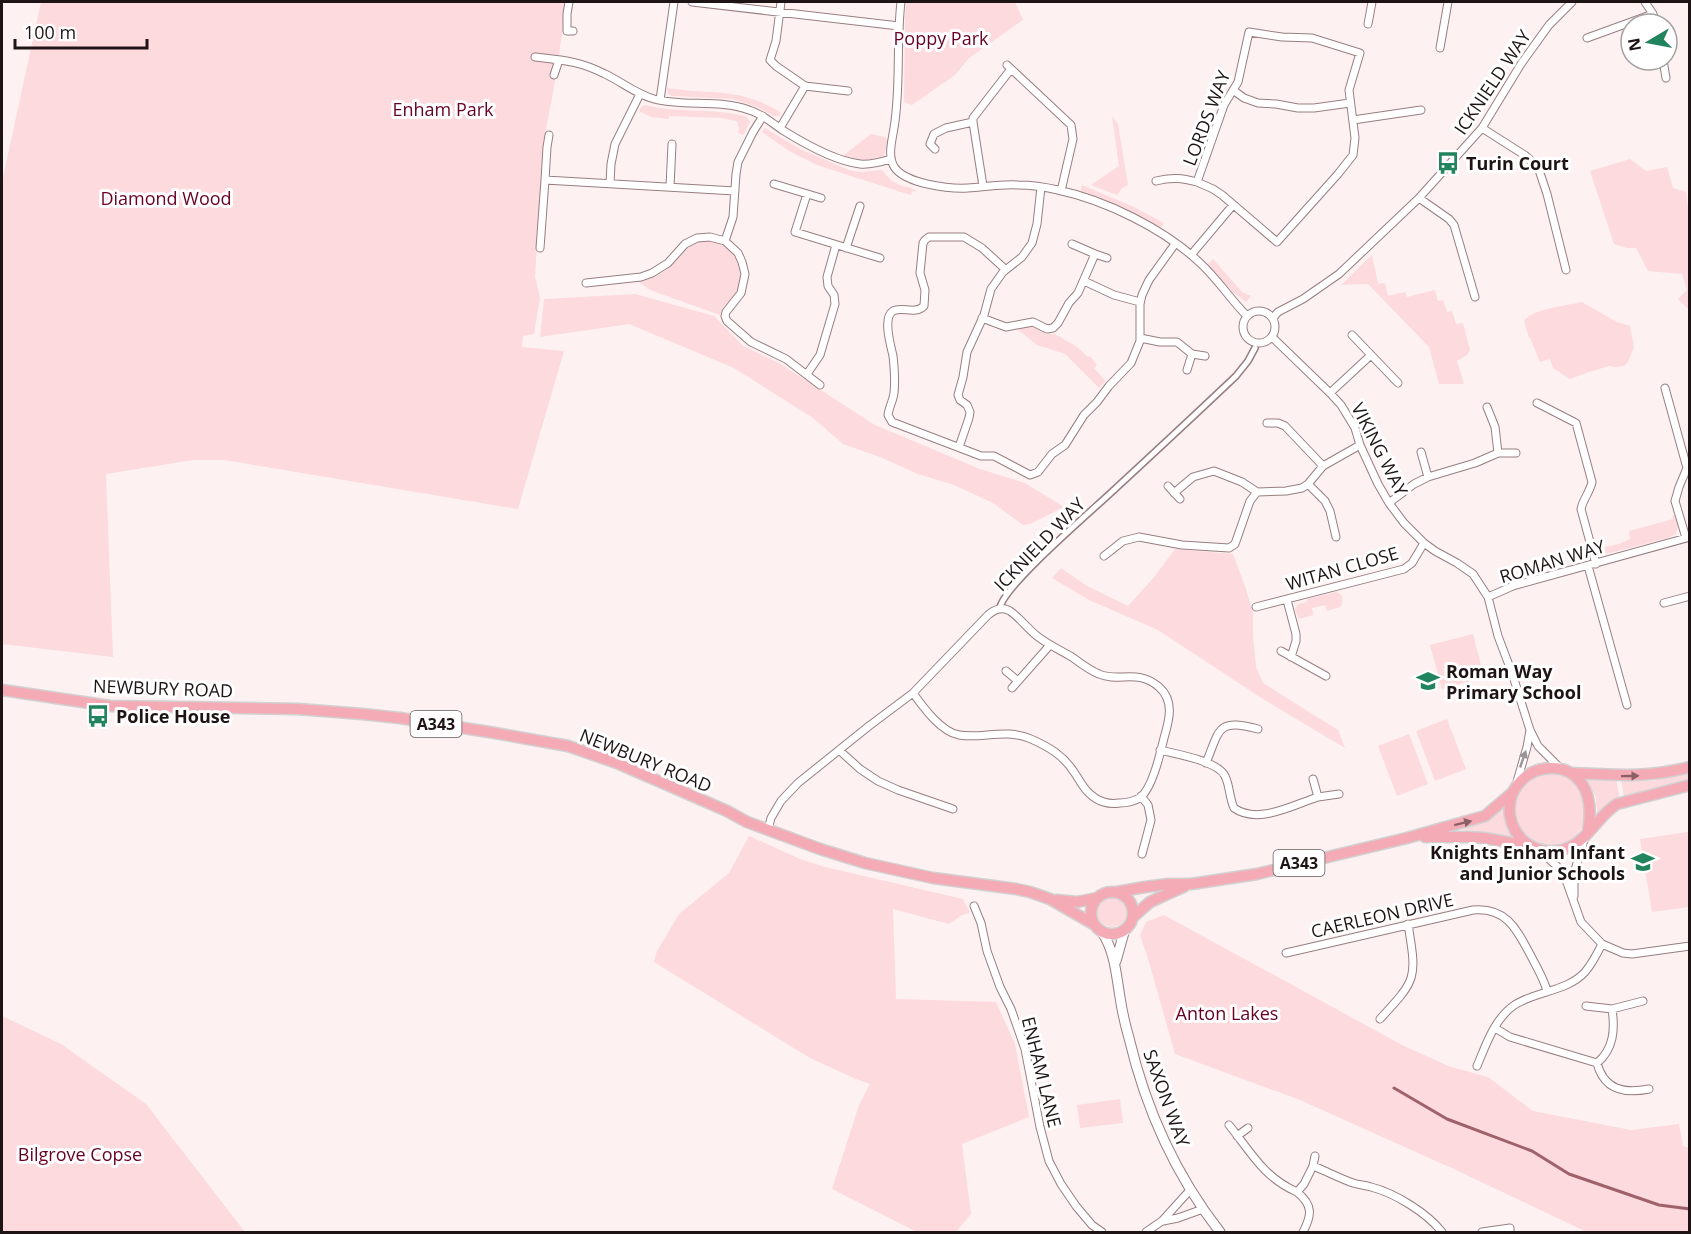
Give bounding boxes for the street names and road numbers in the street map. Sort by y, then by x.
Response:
street label: ICKNIELD WAY [1448,24,1536,139]
street label: LORDS WAY [1177,66,1235,169]
street label: VIKING WAY [1346,398,1414,500]
street label: ICKNIELD WAY [988,491,1090,596]
street label: ROMAN WAY [1496,533,1609,588]
street label: WITAN CLOSE [1283,541,1401,595]
street label: NEWBURY ROAD [92,674,234,702]
road number: A343 [410,711,462,737]
street label: NEWBURY ROAD [576,723,716,797]
road number: A343 [1274,850,1324,876]
street label: CAERLEON DRIVE [1308,887,1456,943]
street label: ENHAM LANE [1017,1014,1067,1130]
street label: SAXON WAY [1138,1046,1196,1151]

